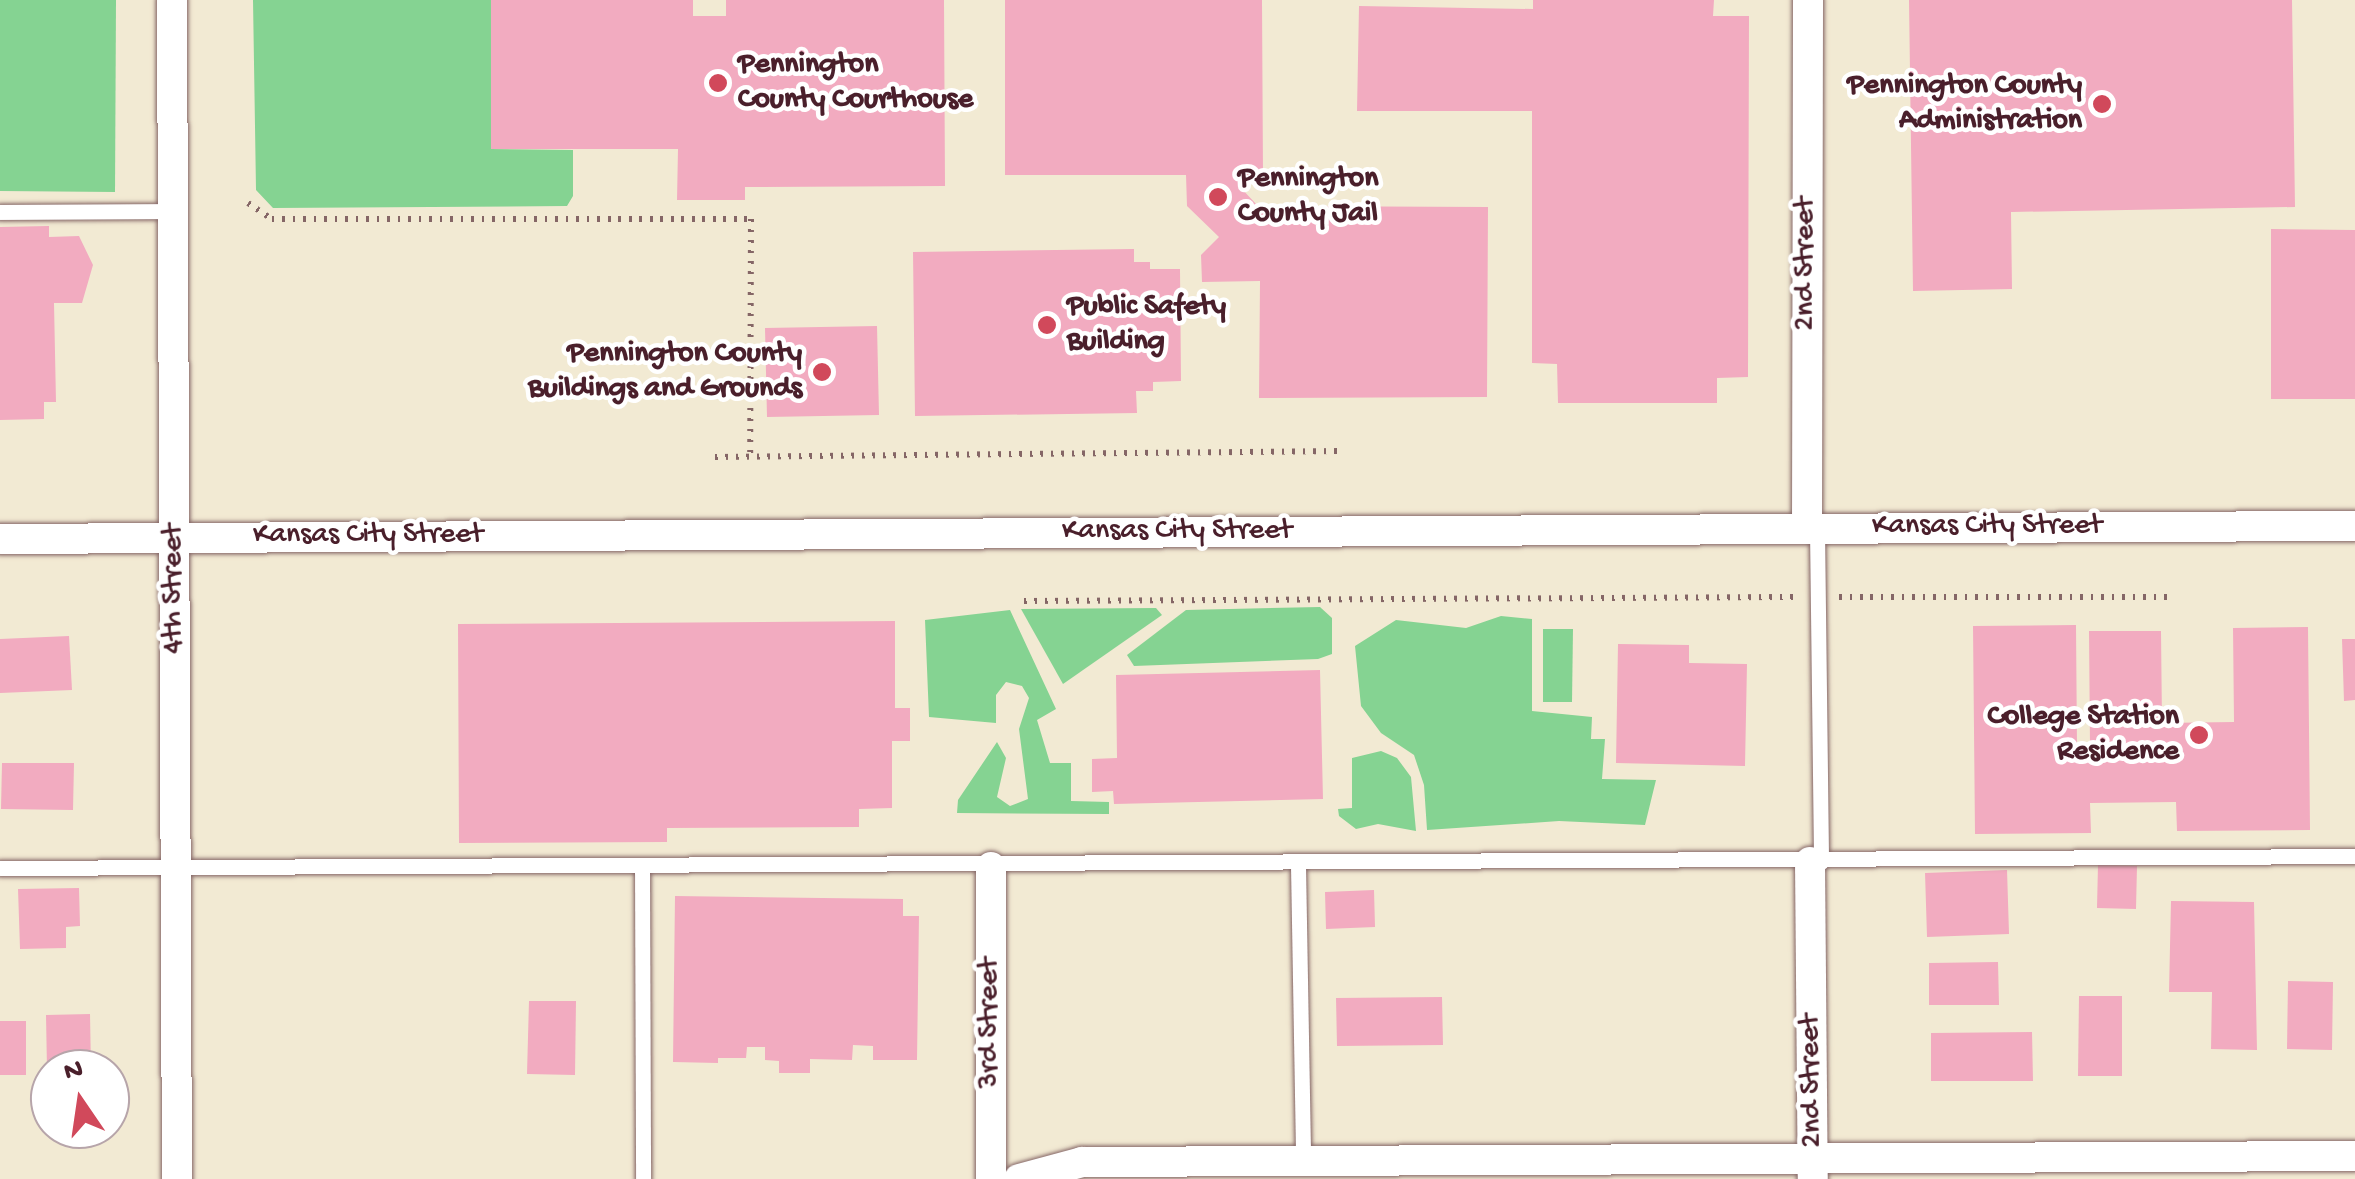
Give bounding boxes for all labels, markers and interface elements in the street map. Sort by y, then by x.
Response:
place label: Pennington County Courthouse [738,48,973,118]
place label: Pennington County Administration [1847,69,2082,140]
marker: Pennington County Courthouse [707,72,729,94]
marker: Pennington County Administration [2091,93,2113,115]
place label: Pennington County Jail [1238,162,1378,232]
marker: Pennington County Jail [1207,186,1229,208]
street label: 2nd Street [1789,197,1825,331]
place label: Public Safety Building [1067,290,1226,360]
marker: Public Safety Building [1036,314,1058,336]
place label: Pennington County Buildings and Grounds [528,337,802,408]
marker: Pennington County Buildings and Grounds [811,361,833,383]
street label: Kansas City Street [1872,509,2102,545]
street label: Kansas City Street [1062,514,1292,550]
street label: Kansas City Street [253,518,483,554]
street label: 4th Street [157,524,193,654]
place label: College Station Residence [1987,700,2179,770]
marker: College Station Residence [2188,724,2210,746]
street label: 3rd Street [973,958,1009,1088]
street label: 2nd Street [1794,1014,1832,1148]
north arrow [30,1049,130,1149]
text: N [61,1053,86,1089]

